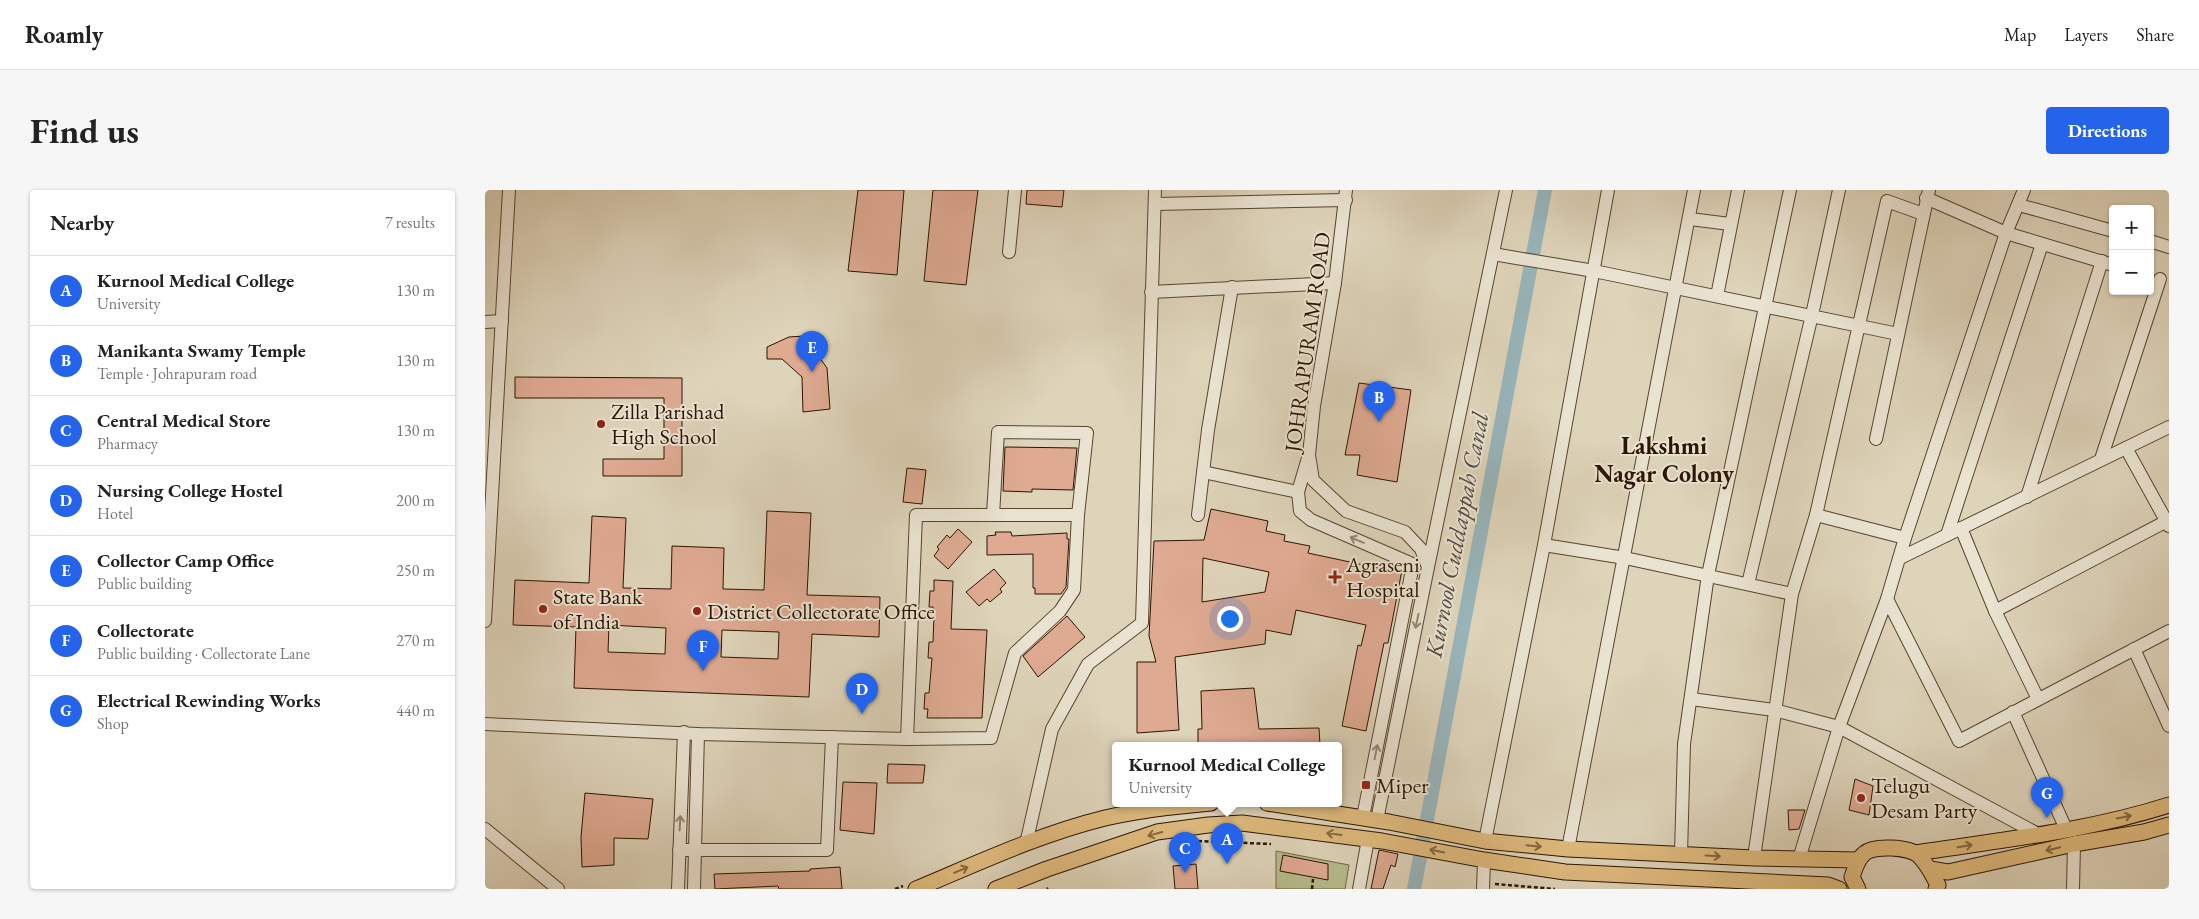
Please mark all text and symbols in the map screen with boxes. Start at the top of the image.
text: Roamly [25,19,103,50]
text: Map [2004,23,2036,46]
text: Layers [2064,23,2108,46]
text: Share [2136,23,2174,46]
button: Directions [2046,107,2169,154]
text: Find us [30,108,139,153]
map controls [2109,205,2154,295]
button: + [2109,205,2154,250]
text: Nearby [50,209,114,236]
text: 7 results [385,212,435,233]
street label: JOHRAPURAM ROAD [1277,230,1337,456]
button: − [2109,250,2154,295]
text: Kurnool Medical College [97,268,294,293]
text: A [60,280,72,301]
text: 130 m [396,280,435,301]
text: University [97,293,161,314]
pin: E [796,331,828,372]
text: Manikanta Swamy Temple [97,338,306,363]
text: B [61,350,71,371]
text: 130 m [396,350,435,371]
text: Temple · Johrapuram road [97,363,257,384]
pin: B [1363,381,1395,422]
place label: Zilla Parishad High School [611,397,725,451]
text: Central Medical Store [97,408,271,433]
water label: Kurnool Cuddappah Canal [1417,409,1496,661]
marker: Zilla Parishad High School [595,418,607,430]
text: C [60,420,72,441]
text: 130 m [396,420,435,441]
district label: Lakshmi Nagar Colony [1594,430,1734,490]
text: Pharmacy [97,433,158,454]
text: Nursing College Hostel [97,478,283,503]
text: D [60,490,72,511]
text: 200 m [396,490,435,511]
text: Hotel [97,503,133,524]
one-way arrow [1350,534,1365,544]
text: Collector Camp Office [97,548,274,573]
place label: Agraseni Hospital [1345,550,1420,604]
text: E [61,560,71,581]
text: 250 m [396,560,435,581]
marker: Agraseni Hospital [1328,570,1342,584]
text: Public building [97,573,192,594]
place label: State Bank of India [553,582,643,636]
place label: District Collectorate Office [707,597,935,626]
marker: State Bank of India [537,603,549,615]
marker: District Collectorate Office [691,605,703,617]
your location [1217,606,1243,632]
one-way arrow [1412,613,1421,629]
text: Collectorate [97,618,194,643]
text: F [62,630,70,651]
text: 270 m [396,630,435,651]
pin: F [687,630,719,671]
text: Public building · Collectorate Lane [97,643,310,664]
pin: D [846,673,878,714]
text: Electrical Rewinding Works [97,688,321,713]
text: G [60,700,72,721]
text: 440 m [396,700,435,721]
text: Shop [97,713,129,734]
popup [1112,742,1342,807]
one-way arrow [1371,745,1381,761]
text: Kurnool Medical College [1128,752,1326,777]
place label: Miper [1376,771,1429,800]
place label: Telugu Desam Party [1871,771,1978,825]
text: University [1128,777,1192,798]
pin: G [2031,777,2063,818]
marker: Miper [1360,779,1372,791]
marker: Telugu Desam Party [1855,792,1867,804]
one-way arrow [2116,812,2132,822]
one-way arrow [676,815,685,831]
pin: A [1211,823,1243,864]
one-way arrow [1147,829,1163,839]
one-way arrow [1326,829,1342,839]
pin: C [1169,832,1201,873]
one-way arrow [1956,840,1972,850]
one-way arrow [1525,841,1541,851]
one-way arrow [2045,844,2061,854]
one-way arrow [1429,846,1445,855]
one-way arrow [1705,852,1721,861]
one-way arrow [953,865,968,875]

